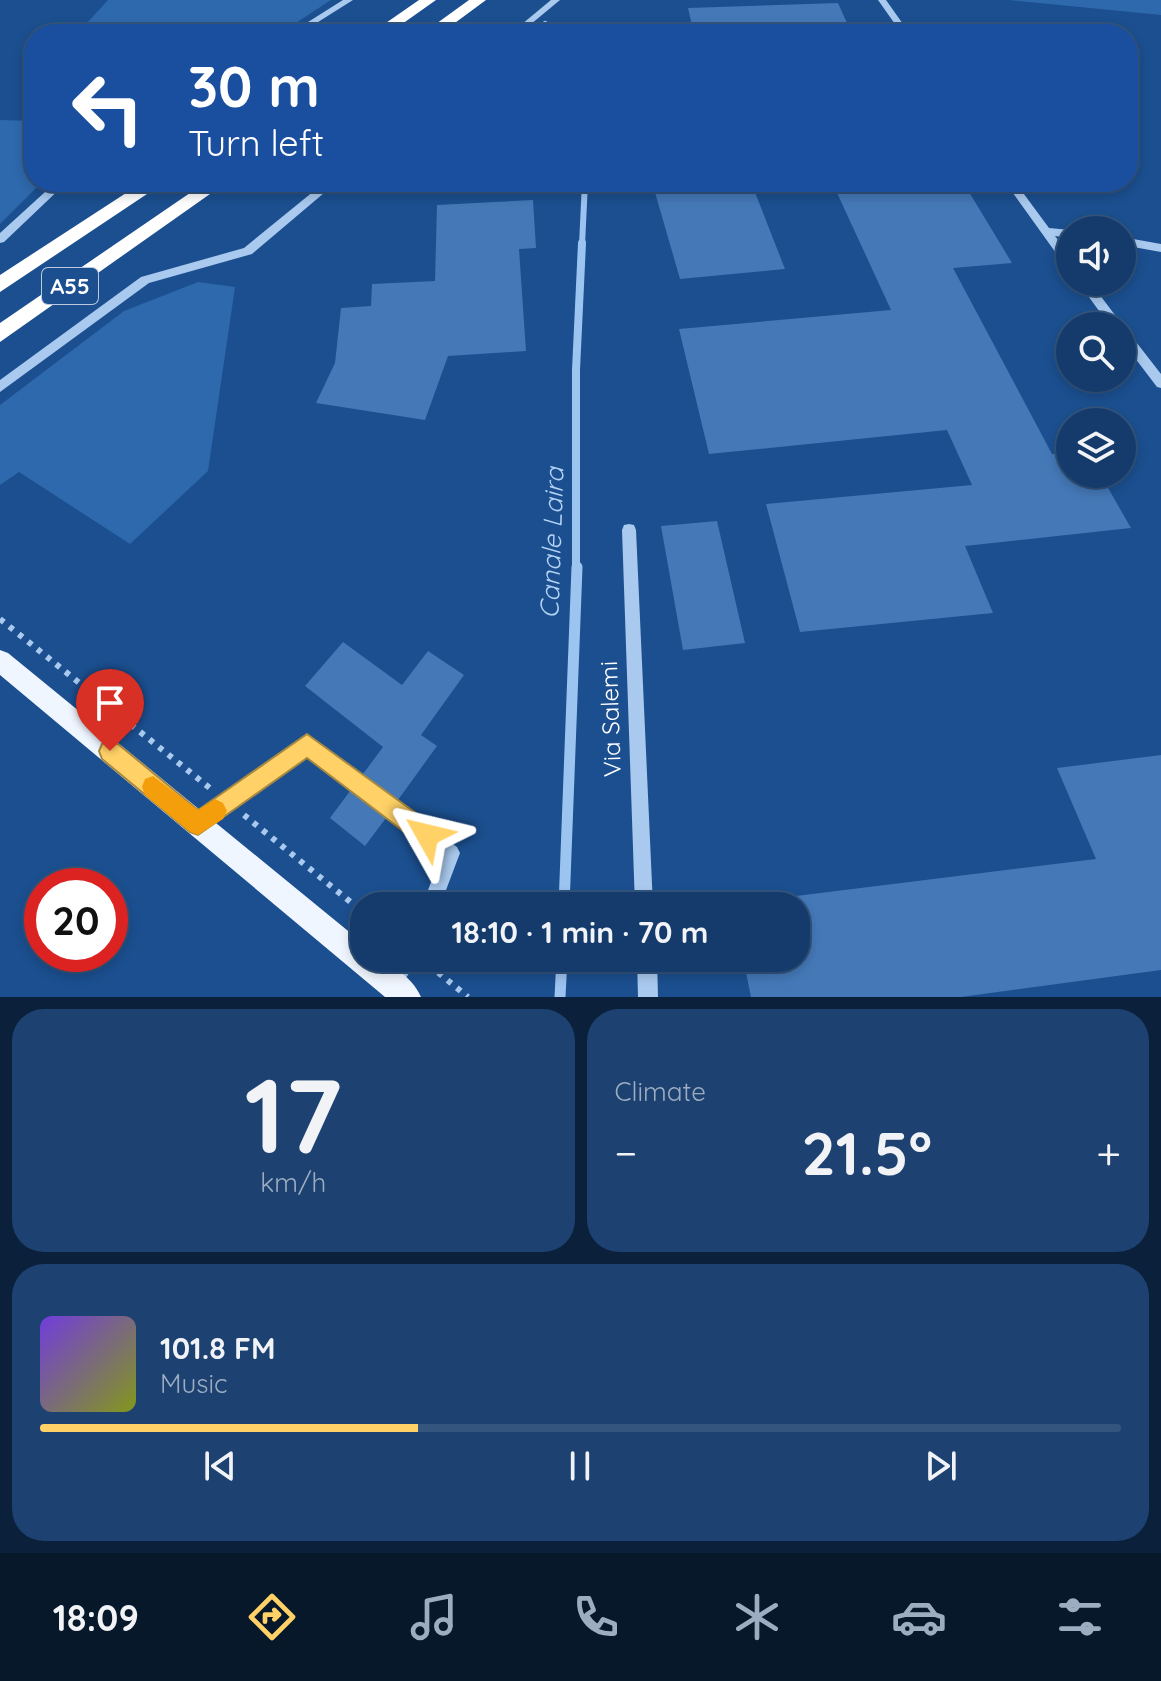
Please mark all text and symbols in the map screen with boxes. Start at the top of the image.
text: 30 m [188,51,320,121]
icon: left [56,56,160,160]
text: Turn left [188,120,324,165]
map controls [1056,216,1136,488]
button: sound [1056,216,1136,296]
road number: A55 [42,268,98,304]
button: search [1056,312,1136,392]
button: layers [1056,408,1136,488]
water label: Canale Laira [532,465,571,619]
street label: Via Salemi [593,660,627,778]
pin [76,669,144,751]
icon: arrive [88,681,132,725]
position arrow [385,793,469,877]
speed limit sign: 20 [24,868,128,972]
text: 18:10 · 1 min · 70 m [452,913,708,951]
text: 17 [244,1049,342,1179]
text: Climate [615,1075,706,1108]
text: 21.5° [802,1115,932,1190]
text: − [615,1125,637,1180]
text: + [1096,1125,1121,1180]
text: km/h [260,1166,326,1199]
text: 101.8 FM [160,1329,276,1367]
text: Music [160,1367,228,1400]
icon: previous [198,1444,242,1488]
icon: pause [558,1444,602,1488]
icon: next [919,1444,963,1488]
icon: directions [244,1589,300,1645]
icon: music [406,1589,462,1645]
icon: phone [568,1589,624,1645]
icon: climate [729,1589,785,1645]
icon: car [891,1589,947,1645]
icon: filters [1052,1589,1108,1645]
text: 18:09 [53,1595,139,1640]

